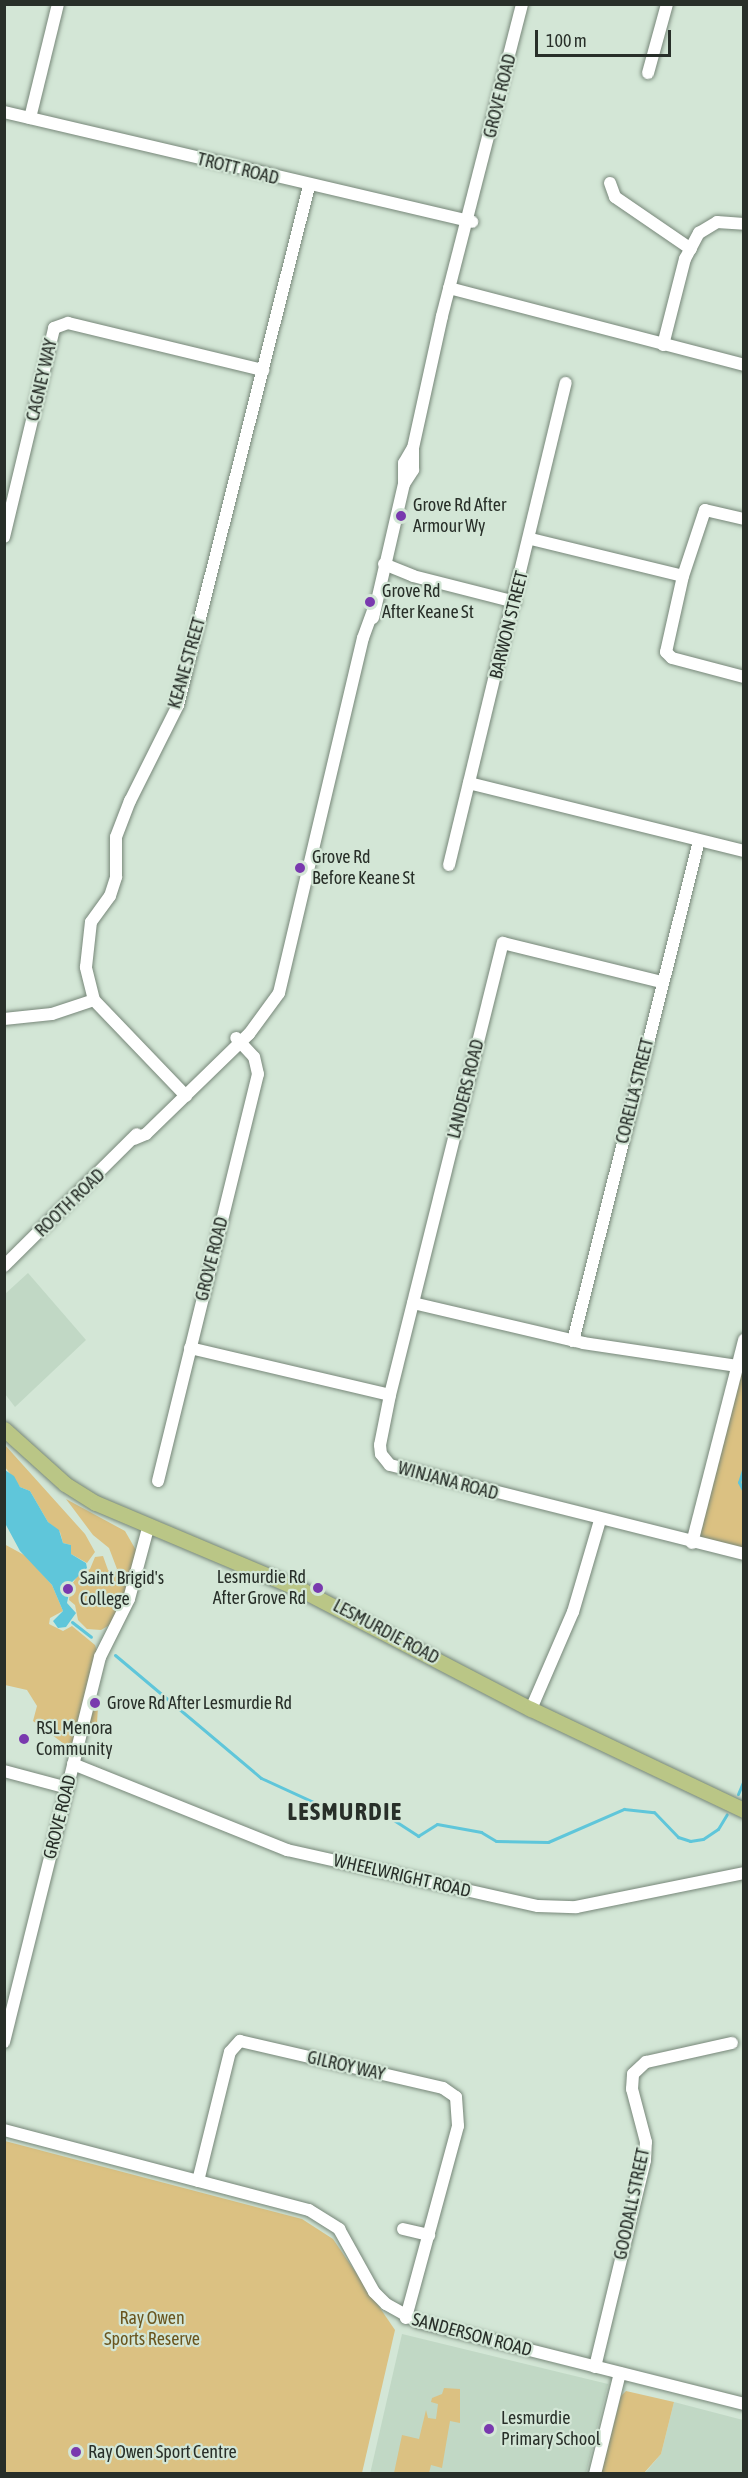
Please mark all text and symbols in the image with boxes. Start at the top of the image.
scale bar [538,18,674,56]
text: 100 m [546,30,587,51]
street label: GROVE ROAD [479,52,521,140]
street label: TROTT ROAD [195,148,281,190]
street label: CAGNEY WAY [22,337,62,423]
place label: Grove Rd After Armour Wy [413,495,506,538]
marker: Grove Rd After Armour Wy [394,509,408,523]
street label: BARWON STREET [485,569,533,681]
place label: Grove Rd After Keane St [382,581,474,624]
marker: Grove Rd After Keane St [363,595,377,609]
street label: KEANE STREET [164,615,210,711]
place label: Grove Rd Before Keane St [312,847,415,890]
marker: Grove Rd Before Keane St [293,861,307,875]
street label: CORELLA STREET [611,1036,659,1146]
street label: LANDERS ROAD [443,1037,489,1141]
street label: ROOTH ROAD [31,1164,109,1242]
street label: GROVE ROAD [191,1215,233,1303]
street label: WINJANA ROAD [395,1457,501,1505]
place label: Lesmurdie Rd After Grove Rd [213,1567,306,1610]
place label: Saint Brigid's College [80,1568,164,1610]
marker: Lesmurdie Rd After Grove Rd [311,1581,325,1595]
marker: Saint Brigid's College [61,1582,75,1596]
street label: LESMURDIE ROAD [329,1595,443,1669]
place label: Grove Rd After Lesmurdie Rd [107,1692,292,1714]
marker: Grove Rd After Lesmurdie Rd [88,1696,102,1710]
place label: RSL Menora Community [36,1718,113,1760]
marker: RSL Menora Community [17,1732,31,1746]
street label: GROVE ROAD [39,1773,81,1861]
district label: LESMURDIE [287,1798,403,1826]
street label: WHEELWRIGHT ROAD [331,1850,473,1902]
street label: GILROY WAY [305,2047,387,2085]
street label: GOODALL STREET [610,2146,654,2262]
park label: Ray Owen Sports Reserve [104,2308,200,2350]
street label: SANDERSON ROAD [410,2309,534,2361]
place label: Lesmurdie Primary School [501,2408,600,2450]
marker: Lesmurdie Primary School [482,2422,496,2436]
place label: Ray Owen Sport Centre [88,2441,237,2463]
marker: Ray Owen Sport Centre [69,2445,83,2459]

